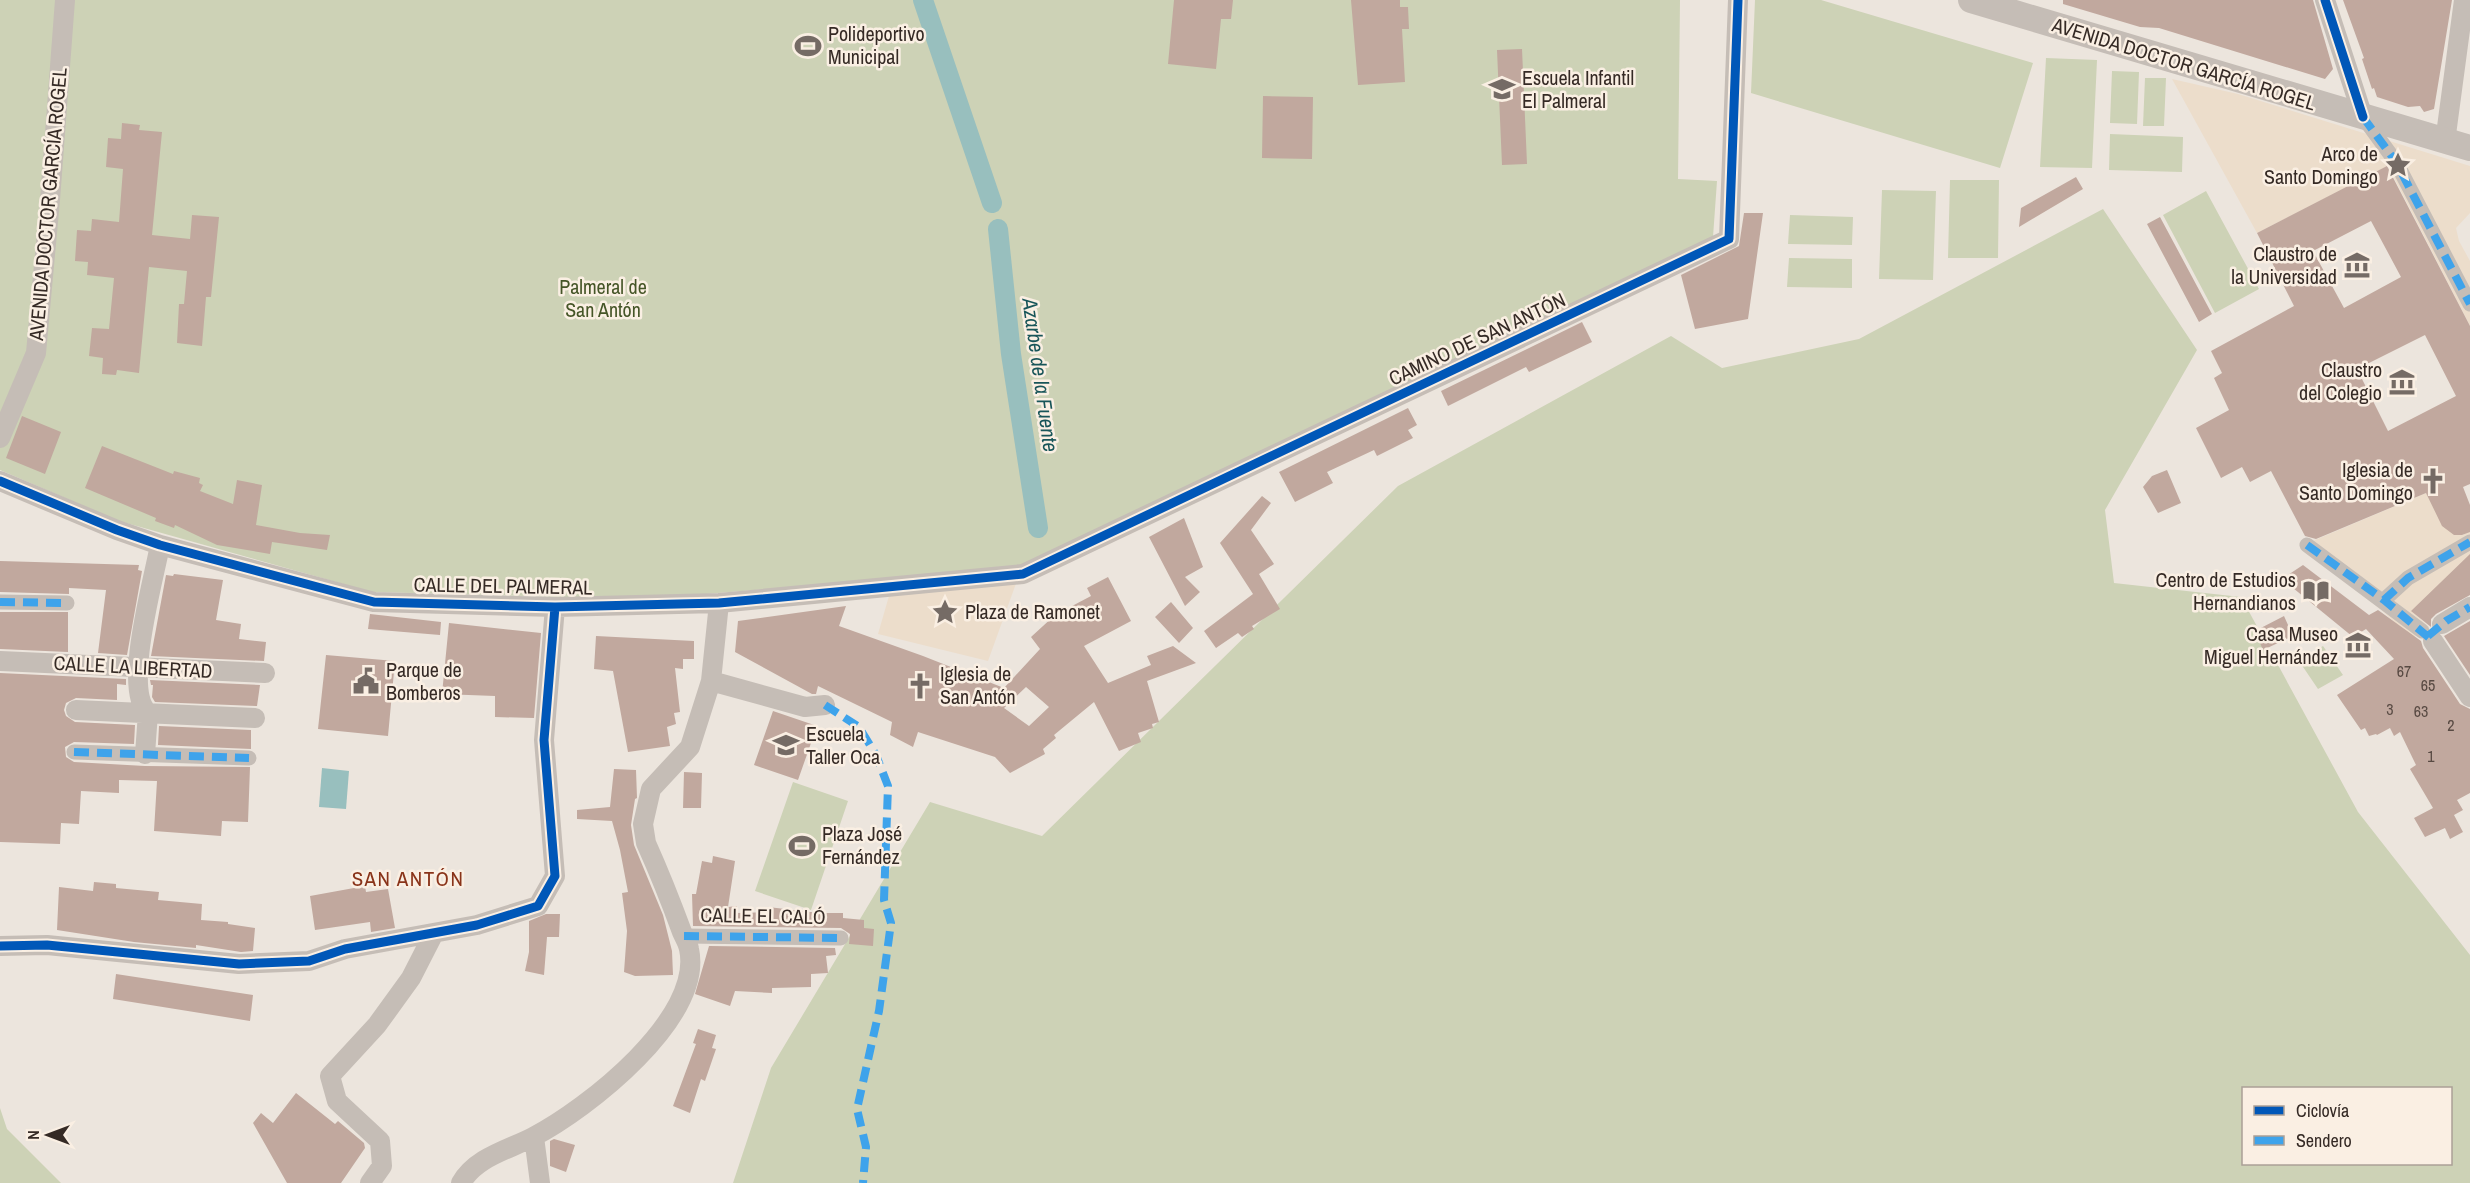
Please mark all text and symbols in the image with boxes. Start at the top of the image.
street label: AVENIDA DOCTOR GARCÍA ROGEL [2048,10,2319,116]
place label: Polideportivo Municipal [828,20,925,70]
sports icon: Polideportivo Municipal [793,31,823,61]
place label: Escuela Infantil El Palmeral [1522,64,1634,114]
street label: AVENIDA DOCTOR GARCÍA ROGEL [22,66,73,342]
school or university icon: Escuela Infantil El Palmeral [1487,74,1517,104]
place label: Arco de Santo Domingo [2264,140,2378,190]
place icon: Arco de Santo Domingo [2383,150,2413,180]
place label: Claustro de la Universidad [2231,240,2337,290]
museum icon: Claustro de la Universidad [2342,250,2372,280]
park label: Palmeral de San Antón [559,273,647,323]
street label: CAMINO DE SAN ANTÓN [1384,286,1569,391]
water label: Azarbe de la Fuente [1015,295,1066,454]
place label: Claustro del Colegio [2299,356,2382,406]
museum icon: Claustro del Colegio [2387,367,2417,397]
place label: Iglesia de Santo Domingo [2299,456,2413,506]
church icon: Iglesia de Santo Domingo [2418,466,2448,496]
place label: Centro de Estudios Hernandianos [2156,566,2296,616]
street label: CALLE DEL PALMERAL [413,570,593,601]
library icon: Centro de Estudios Hernandianos [2301,576,2331,606]
place icon: Plaza de Ramonet [930,597,960,627]
place label: Plaza de Ramonet [965,598,1100,625]
place label: Casa Museo Miguel Hernández [2204,620,2338,670]
museum icon: Casa Museo Miguel Hernández [2343,630,2373,660]
street label: CALLE LA LIBERTAD [53,649,213,684]
place label: Parque de Bomberos [386,656,462,706]
place label: Iglesia de San Antón [940,660,1016,710]
house number: 67 [2397,660,2411,682]
public building icon: Parque de Bomberos [351,666,381,696]
church icon: Iglesia de San Antón [905,671,935,701]
house number: 65 [2421,674,2435,696]
house number: 3 [2386,698,2394,720]
house number: 63 [2414,700,2428,722]
house number: 2 [2447,714,2455,736]
place label: Escuela Taller Oca [806,720,880,770]
school or university icon: Escuela Taller Oca [771,730,801,760]
house number: 1 [2427,745,2435,767]
place label: Plaza José Fernández [822,820,902,870]
sports icon: Plaza José Fernández [787,831,817,861]
district label: SAN ANTÓN [352,864,464,893]
street label: CALLE EL CALÓ [700,901,826,930]
legend [2242,1087,2452,1165]
text: Ciclovía [2296,1098,2349,1123]
north arrow [18,1105,78,1165]
text: Sendero [2296,1128,2352,1153]
text: N [22,1130,44,1140]

